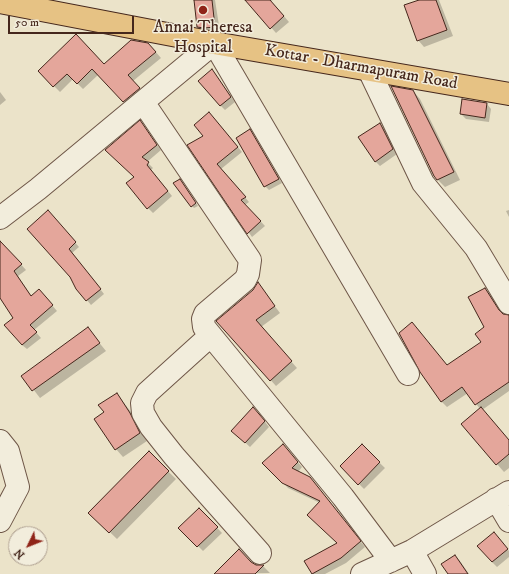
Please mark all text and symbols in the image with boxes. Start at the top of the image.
marker: Annai Theresa Hospital [197,4,209,16]
scale bar [10,8,136,34]
text: 50 m [15,15,39,30]
place label: Annai Theresa Hospital [154,18,252,58]
street label: Kottar - Dharmapuram Road [263,41,459,95]
north arrow [8,526,48,566]
text: N [12,545,28,562]

